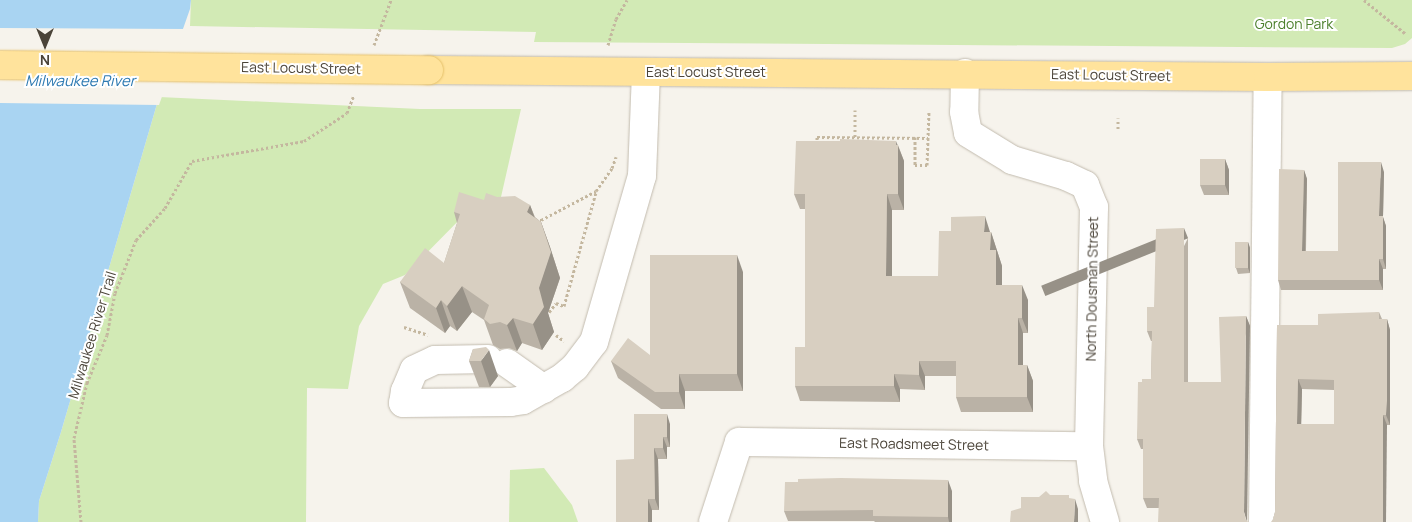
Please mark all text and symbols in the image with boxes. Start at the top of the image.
park label: Gordon Park [1255,16,1333,32]
north arrow [20,20,70,70]
text: N [40,51,50,70]
street label: East Locust Street [241,59,361,77]
street label: East Locust Street [646,64,766,80]
street label: East Locust Street [1051,66,1171,84]
water label: Milwaukee River [25,72,135,90]
street label: North Dousman Street [1082,216,1102,362]
street label: Milwaukee River Trail [65,269,119,401]
street label: East Roadsmeet Street [839,434,989,454]

